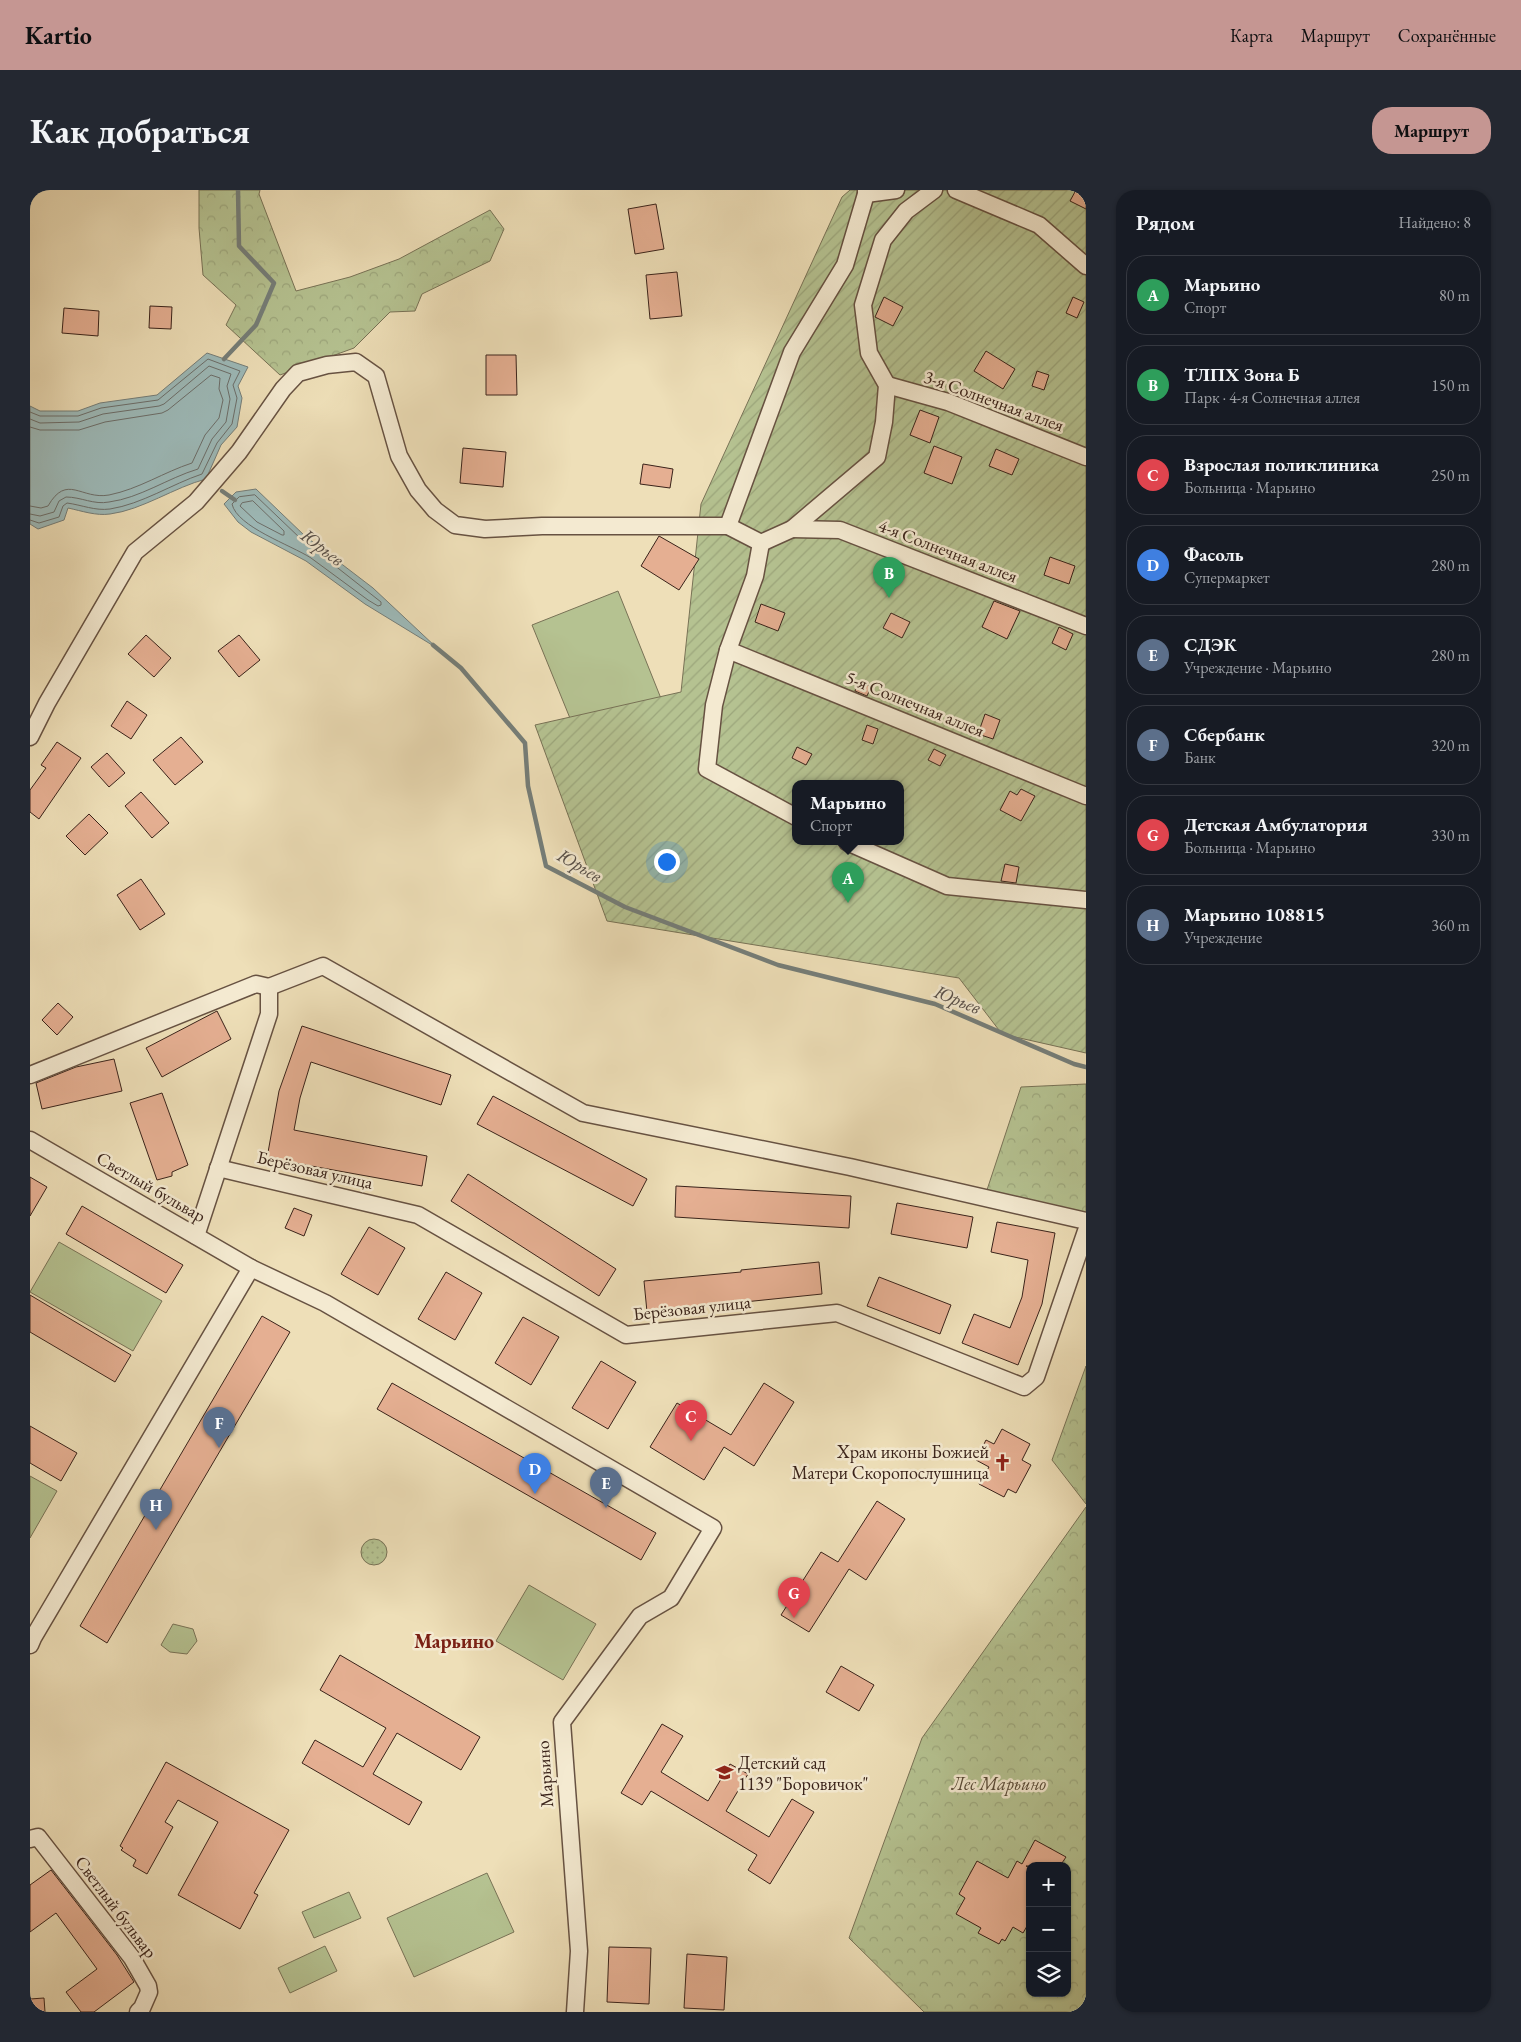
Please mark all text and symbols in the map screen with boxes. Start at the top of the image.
text: Kartio [25,20,92,51]
text: Карта [1230,24,1273,47]
text: Маршрут [1301,24,1370,47]
text: Сохранённые [1398,24,1496,47]
button: Маршрут [1372,107,1491,154]
text: Как добраться [30,108,250,153]
text: Рядом [1136,209,1195,236]
text: Найдено: 8 [1399,212,1471,233]
text: Марьино [1184,272,1260,297]
text: A [1147,285,1159,306]
text: 80 m [1439,285,1470,306]
text: Спорт [1184,297,1226,318]
text: ТЛПХ Зона Б [1184,362,1300,387]
street label: 3-я Солнечная аллея [921,365,1067,437]
text: B [1148,375,1158,396]
text: 150 m [1431,375,1470,396]
text: Парк · 4-я Солнечная аллея [1184,387,1360,408]
text: Взрослая поликлиника [1184,452,1379,477]
text: C [1147,465,1159,486]
text: 250 m [1431,465,1470,486]
text: Больница · Марьино [1184,477,1316,498]
street label: 4-я Солнечная аллея [875,513,1021,588]
water label: Юрьев [295,522,349,572]
text: Фасоль [1184,542,1244,567]
text: D [1147,555,1159,576]
text: 280 m [1431,555,1470,576]
pin: B [873,557,905,598]
text: Супермаркет [1184,567,1270,588]
text: СДЭК [1184,632,1237,657]
text: E [1148,645,1158,666]
text: 280 m [1431,645,1470,666]
text: Учреждение · Марьино [1184,657,1332,678]
street label: 5-я Солнечная аллея [843,665,988,742]
text: Сбербанк [1184,722,1265,747]
text: F [1149,735,1157,756]
text: 320 m [1431,735,1470,756]
text: Банк [1184,747,1216,768]
popup [792,780,904,845]
text: Марьино [810,790,886,815]
text: Детская Амбулатория [1184,812,1368,837]
text: Спорт [810,815,852,836]
text: G [1147,825,1159,846]
text: 330 m [1431,825,1470,846]
text: Больница · Марьино [1184,837,1316,858]
water label: Юрьев [552,842,607,888]
your location [654,849,680,875]
pin: A [832,862,864,903]
text: Марьино 108815 [1184,902,1325,927]
text: H [1147,915,1159,936]
text: 360 m [1431,915,1470,936]
text: Учреждение [1184,927,1262,948]
water label: Юрьев [930,978,985,1020]
street label: Берёзовая улица [255,1145,376,1194]
street label: Светлый бульвар [92,1146,210,1227]
street label: Берёзовая улица [632,1290,753,1325]
pin: C [675,1400,707,1441]
pin: F [203,1407,235,1448]
place label: Храм иконы Божией Матери Скоропослушница [792,1440,990,1484]
church icon: Храм иконы Божией Матери Скоропослушница [993,1452,1013,1472]
pin: D [519,1453,551,1494]
pin: E [590,1467,622,1508]
pin: H [140,1489,172,1530]
pin: G [778,1577,810,1618]
district label: Марьино [414,1628,494,1654]
street label: Марьино [531,1740,558,1808]
place label: Детский сад 1139 "Боровичок" [738,1751,868,1795]
school or university icon: Детский сад 1139 "Боровичок" [714,1763,734,1783]
park label: Лес Марьино [951,1772,1046,1796]
street label: Светлый бульвар [70,1851,162,1963]
map controls [1026,1862,1071,1997]
button: + [1026,1862,1071,1907]
button: − [1026,1907,1071,1952]
button: layers [1026,1952,1071,1997]

